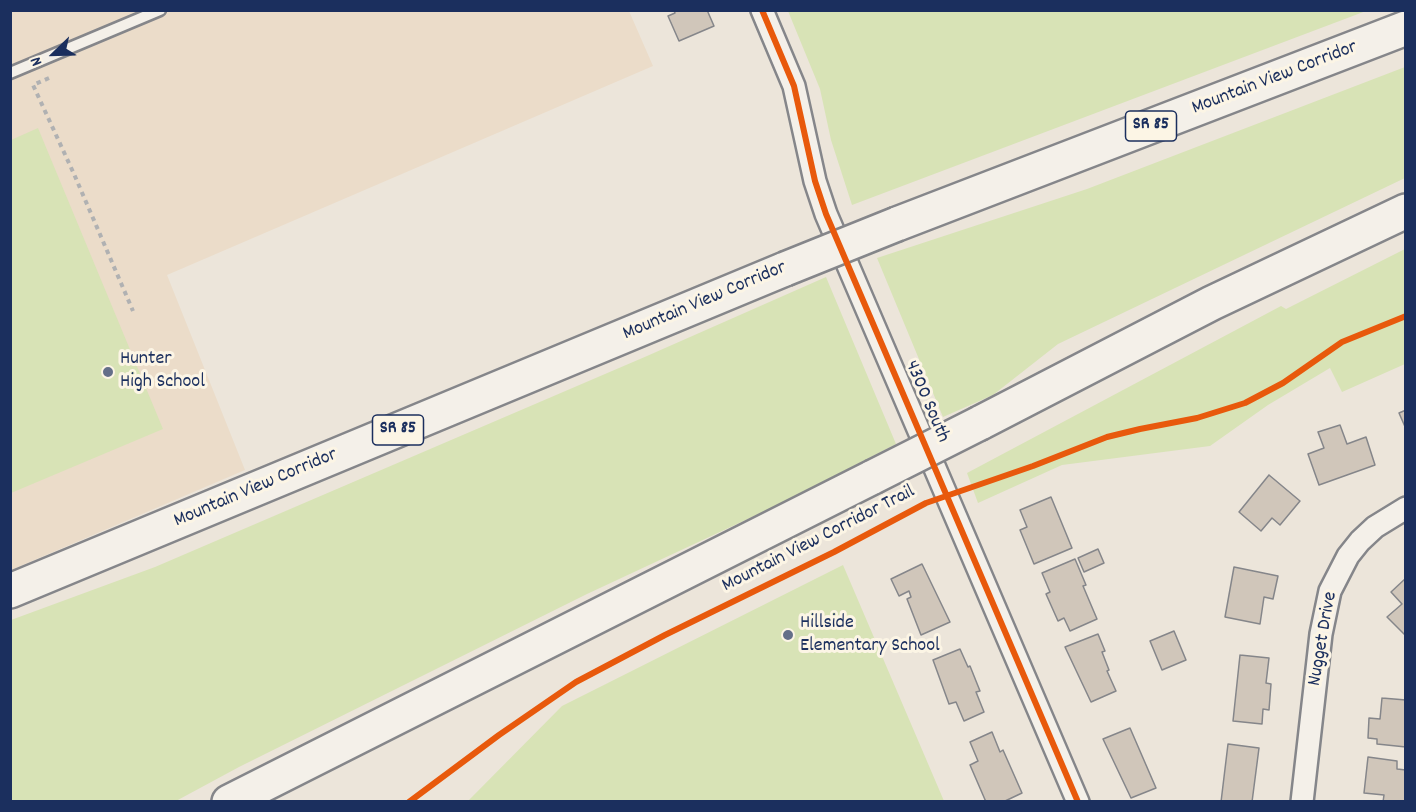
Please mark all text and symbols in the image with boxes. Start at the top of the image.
north arrow [24,24,84,84]
street label: Mountain View Corridor [1189,36,1361,122]
text: N [25,53,49,69]
road number: SR 85 [1126,111,1176,141]
street label: Mountain View Corridor [620,257,790,347]
place label: Hunter High School [120,348,205,395]
street label: 4300 South [898,358,954,446]
marker: Hunter High School [101,365,115,379]
road number: SR 85 [372,415,424,445]
street label: Mountain View Corridor [171,444,341,534]
street label: Mountain View Corridor Trail [719,481,919,599]
street label: Nugget Drive [1304,590,1344,688]
place label: Hillside Elementary School [800,612,940,659]
marker: Hillside Elementary School [781,628,795,642]

